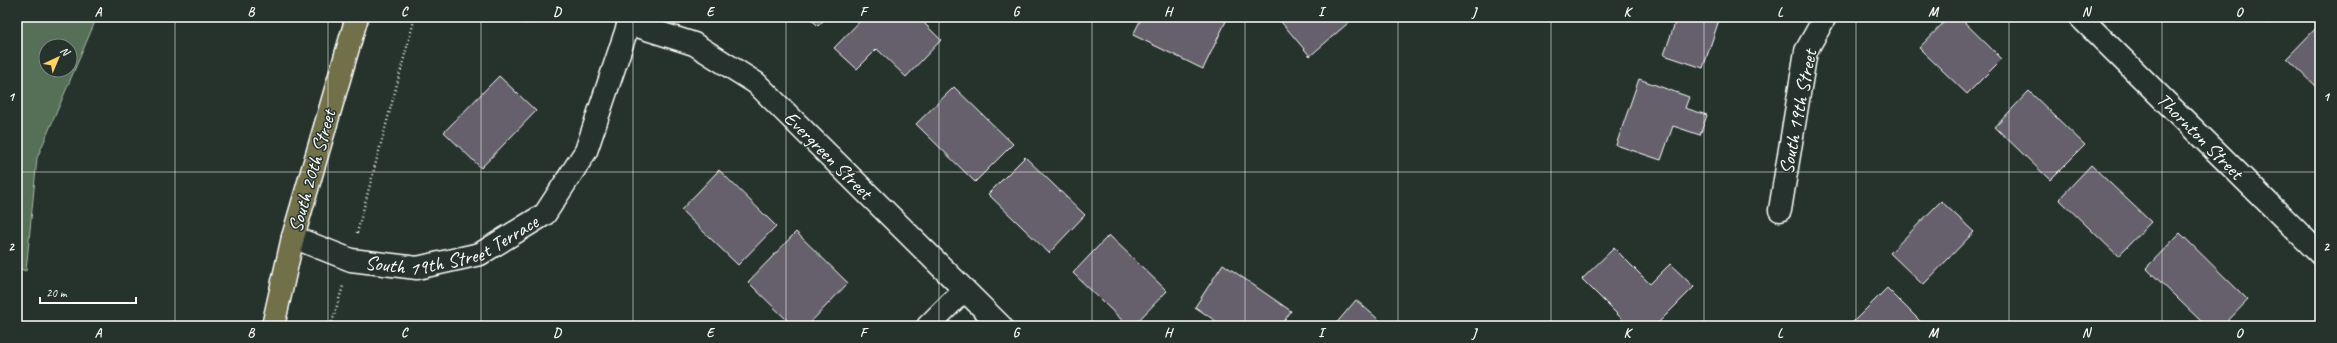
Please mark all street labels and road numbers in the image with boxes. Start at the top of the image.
street label: South 19th Street [1774,45,1823,176]
street label: Thornton Street [2151,87,2250,186]
street label: South 20th Street [283,105,342,235]
street label: Evergreen Street [779,106,879,206]
street label: South 19th Street Terrace [364,208,544,281]

